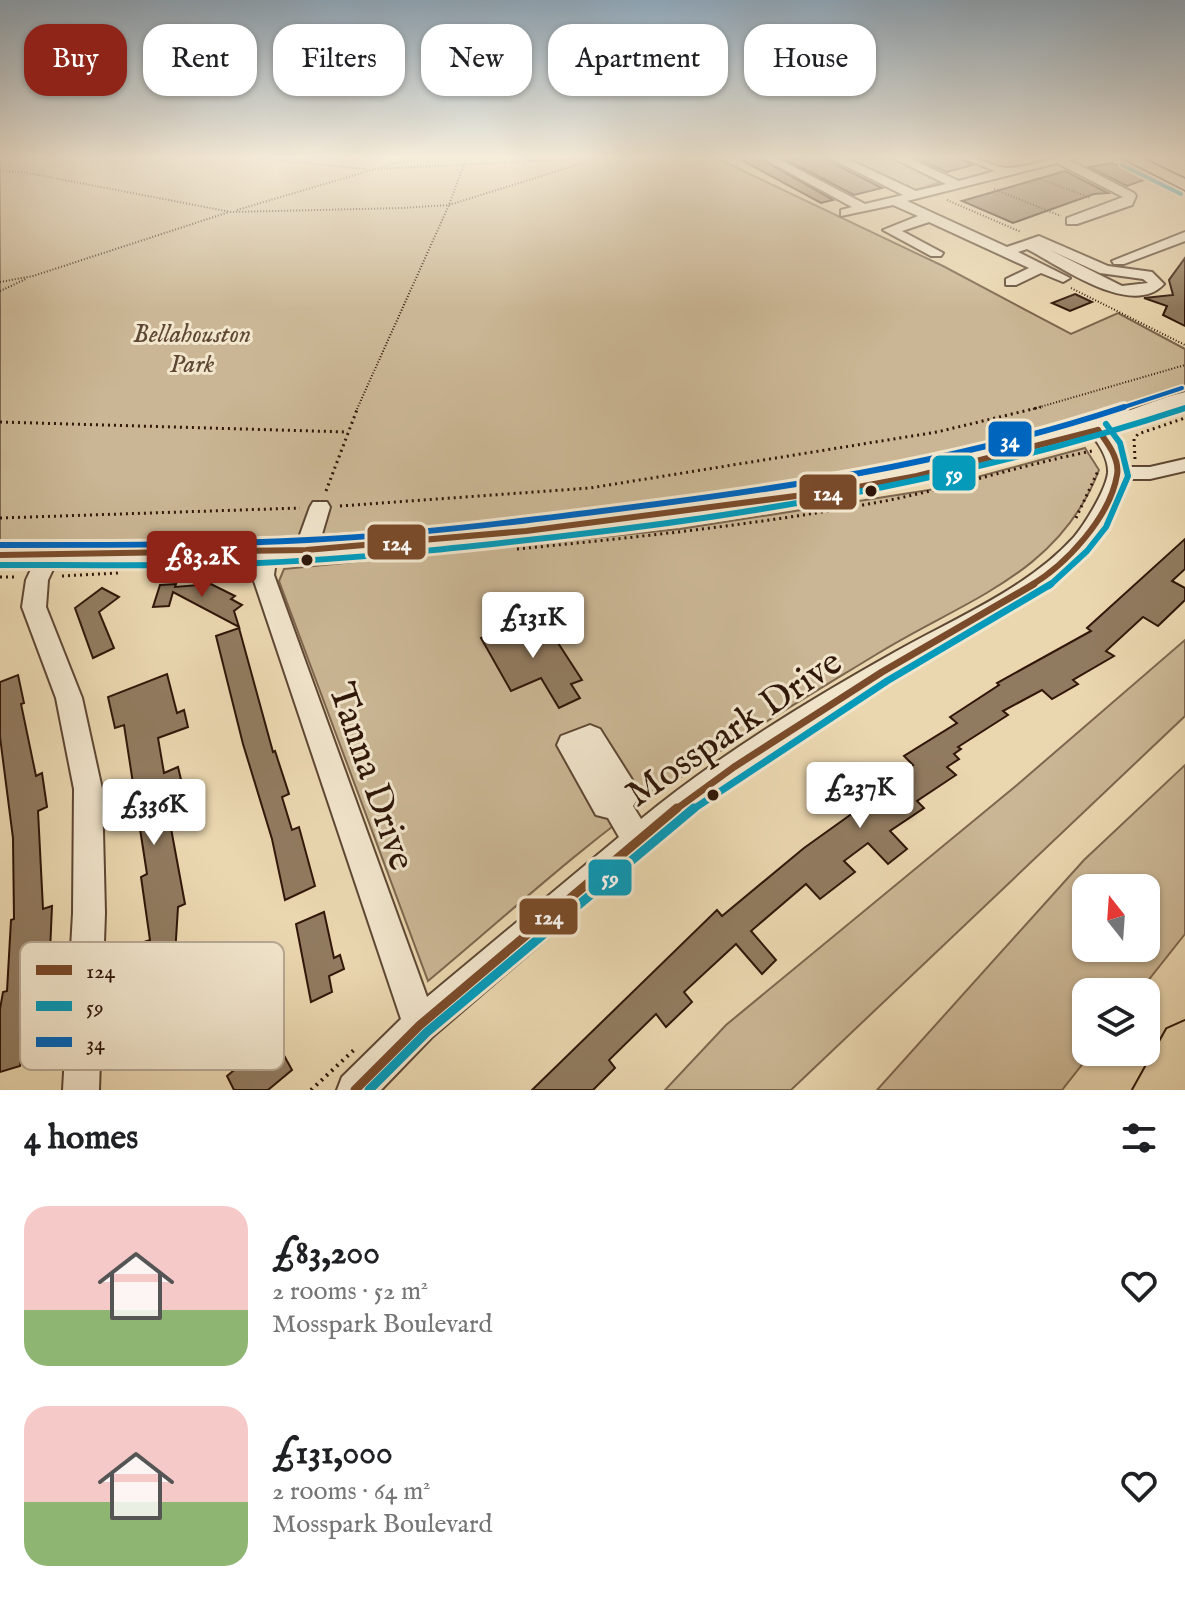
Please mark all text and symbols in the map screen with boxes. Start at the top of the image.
chip: Buy [24,24,127,96]
chip: Rent [143,24,257,96]
chip: Filters [273,24,405,96]
chip: New [421,24,532,96]
chip: Apartment [548,24,728,96]
chip: House [744,24,876,96]
park label: Bellahouston Park [133,318,251,381]
line badge: 34 [987,420,1033,458]
text: 34 [1000,427,1021,455]
line badge: 59 [931,454,977,492]
text: 59 [945,461,963,489]
line badge: 124 [798,473,858,511]
text: 124 [813,480,844,508]
unlabelled marker [863,483,879,499]
line badge: 124 [366,523,427,561]
text: 124 [382,530,413,558]
pin: £83.2K [137,531,267,599]
text: £83.2K [165,540,239,573]
unlabelled marker [299,552,315,568]
pin: £131K [477,592,589,660]
text: £131K [500,601,566,634]
street label: Mosspark Drive [617,640,852,819]
street label: Tanna Drive [316,677,425,877]
pin: £237K [804,762,916,830]
text: £237K [825,771,895,804]
pin: £336K [98,779,210,847]
unlabelled marker [705,787,721,803]
text: £336K [120,788,188,821]
line badge: 59 [587,858,633,897]
text: 59 [601,865,619,893]
north arrow [1072,874,1160,962]
map controls [1072,874,1160,1066]
line badge: 124 [518,897,579,936]
text: 124 [534,904,565,932]
legend [20,942,284,1070]
text: 124 [86,958,116,986]
button: layers [1072,978,1160,1066]
text: 59 [86,994,104,1022]
text: 34 [86,1030,105,1058]
icon: filters [1117,1116,1161,1160]
text: 4 homes [24,1117,138,1160]
text: £83,200 [272,1232,380,1275]
icon: home [88,1238,184,1334]
icon: heart [1117,1264,1161,1308]
text: 2 rooms · 52 m² [272,1275,428,1308]
text: Mosspark Boulevard [272,1308,492,1341]
text: £131,000 [272,1432,393,1475]
icon: home [88,1438,184,1534]
icon: heart [1117,1464,1161,1508]
text: 2 rooms · 64 m² [272,1475,431,1508]
text: Mosspark Boulevard [272,1508,492,1541]

